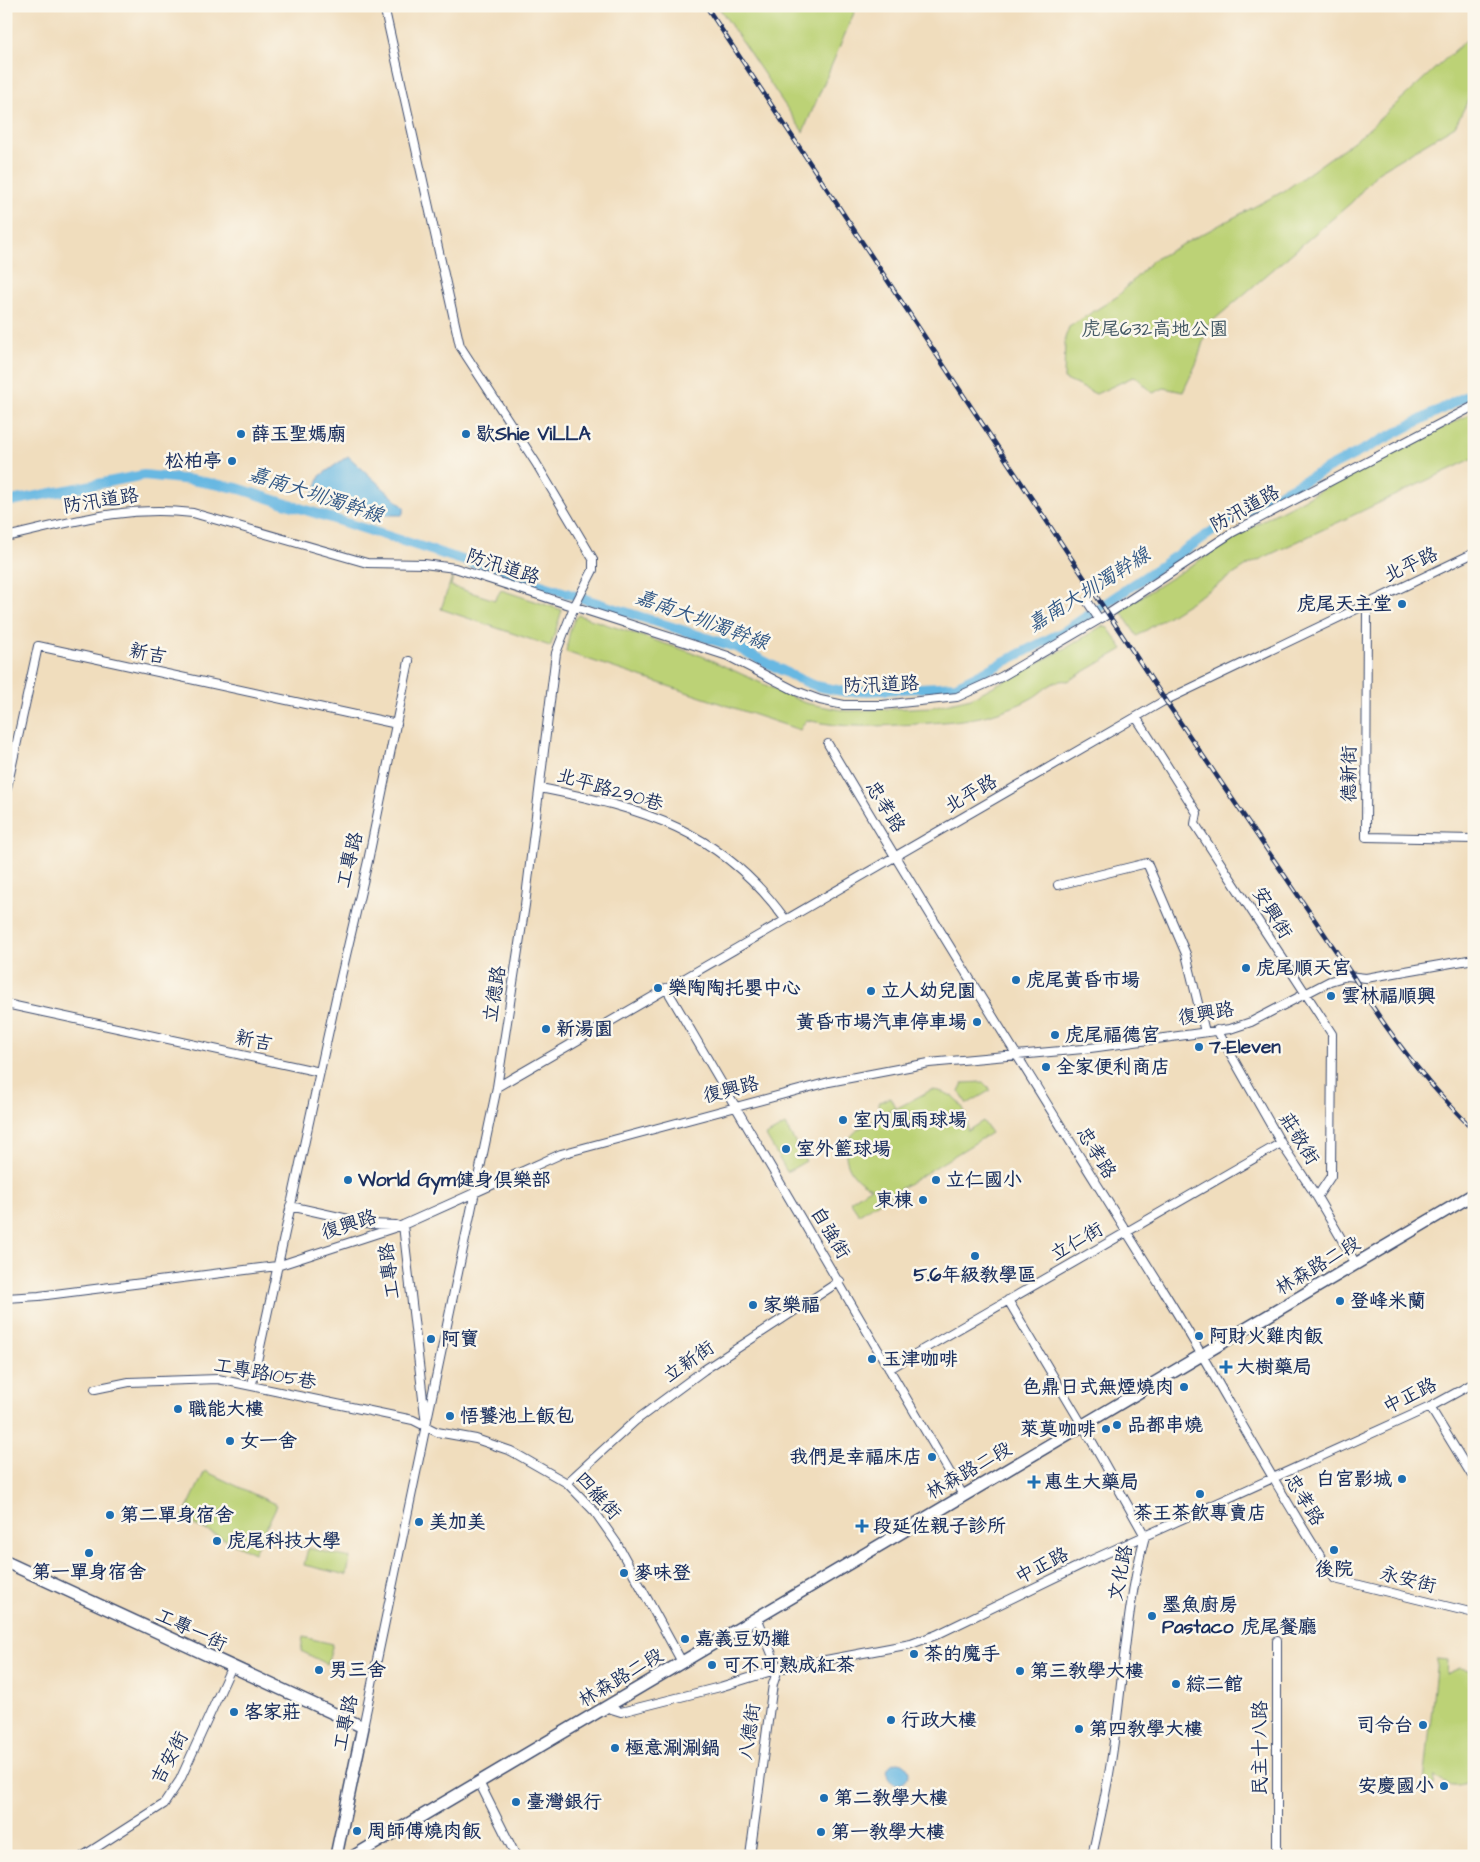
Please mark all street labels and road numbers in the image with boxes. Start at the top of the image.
street label: 防汛道路 [1205,479,1285,539]
street label: 防汛道路 [61,482,141,520]
street label: 北平路 [1379,541,1443,589]
street label: 防汛道路 [463,542,543,592]
street label: 新吉 [127,637,169,671]
street label: 防汛道路 [843,670,919,700]
street label: 德新街 [1336,745,1363,803]
street label: 北平路290巷 [554,762,666,818]
street label: 北平路 [940,768,1002,820]
street label: 忠孝路 [858,776,912,838]
street label: 工專路 [330,829,370,891]
street label: 安興街 [1245,882,1299,944]
street label: 立德路 [477,964,513,1024]
street label: 復興路 [1176,996,1236,1032]
street label: 新吉 [233,1024,275,1058]
street label: 復興路 [700,1070,762,1110]
street label: 莊敬街 [1272,1108,1326,1170]
street label: 忠孝路 [1069,1122,1123,1184]
street label: 自強街 [804,1202,856,1264]
street label: 復興路 [318,1203,380,1247]
street label: 立仁街 [1046,1216,1108,1268]
street label: 林森路二段 [1270,1230,1366,1302]
street label: 工專路 [373,1241,407,1301]
street label: 立新街 [658,1335,720,1389]
street label: 工專路105巷 [212,1352,318,1396]
street label: 中正路 [1378,1371,1442,1421]
street label: 林森路二段 [921,1436,1017,1506]
street label: 四維街 [569,1466,627,1526]
street label: 忠孝路 [1277,1469,1331,1531]
street label: 中正路 [1010,1541,1074,1591]
street label: 文化路 [1102,1542,1140,1604]
street label: 永安街 [1377,1560,1439,1600]
street label: 工專一街 [151,1602,231,1658]
street label: 林森路二段 [573,1642,669,1714]
street label: 工專路 [327,1692,365,1754]
street label: 民主十八路 [1247,1700,1274,1796]
street label: 八德街 [733,1702,767,1762]
street label: 吉安街 [145,1726,195,1790]

